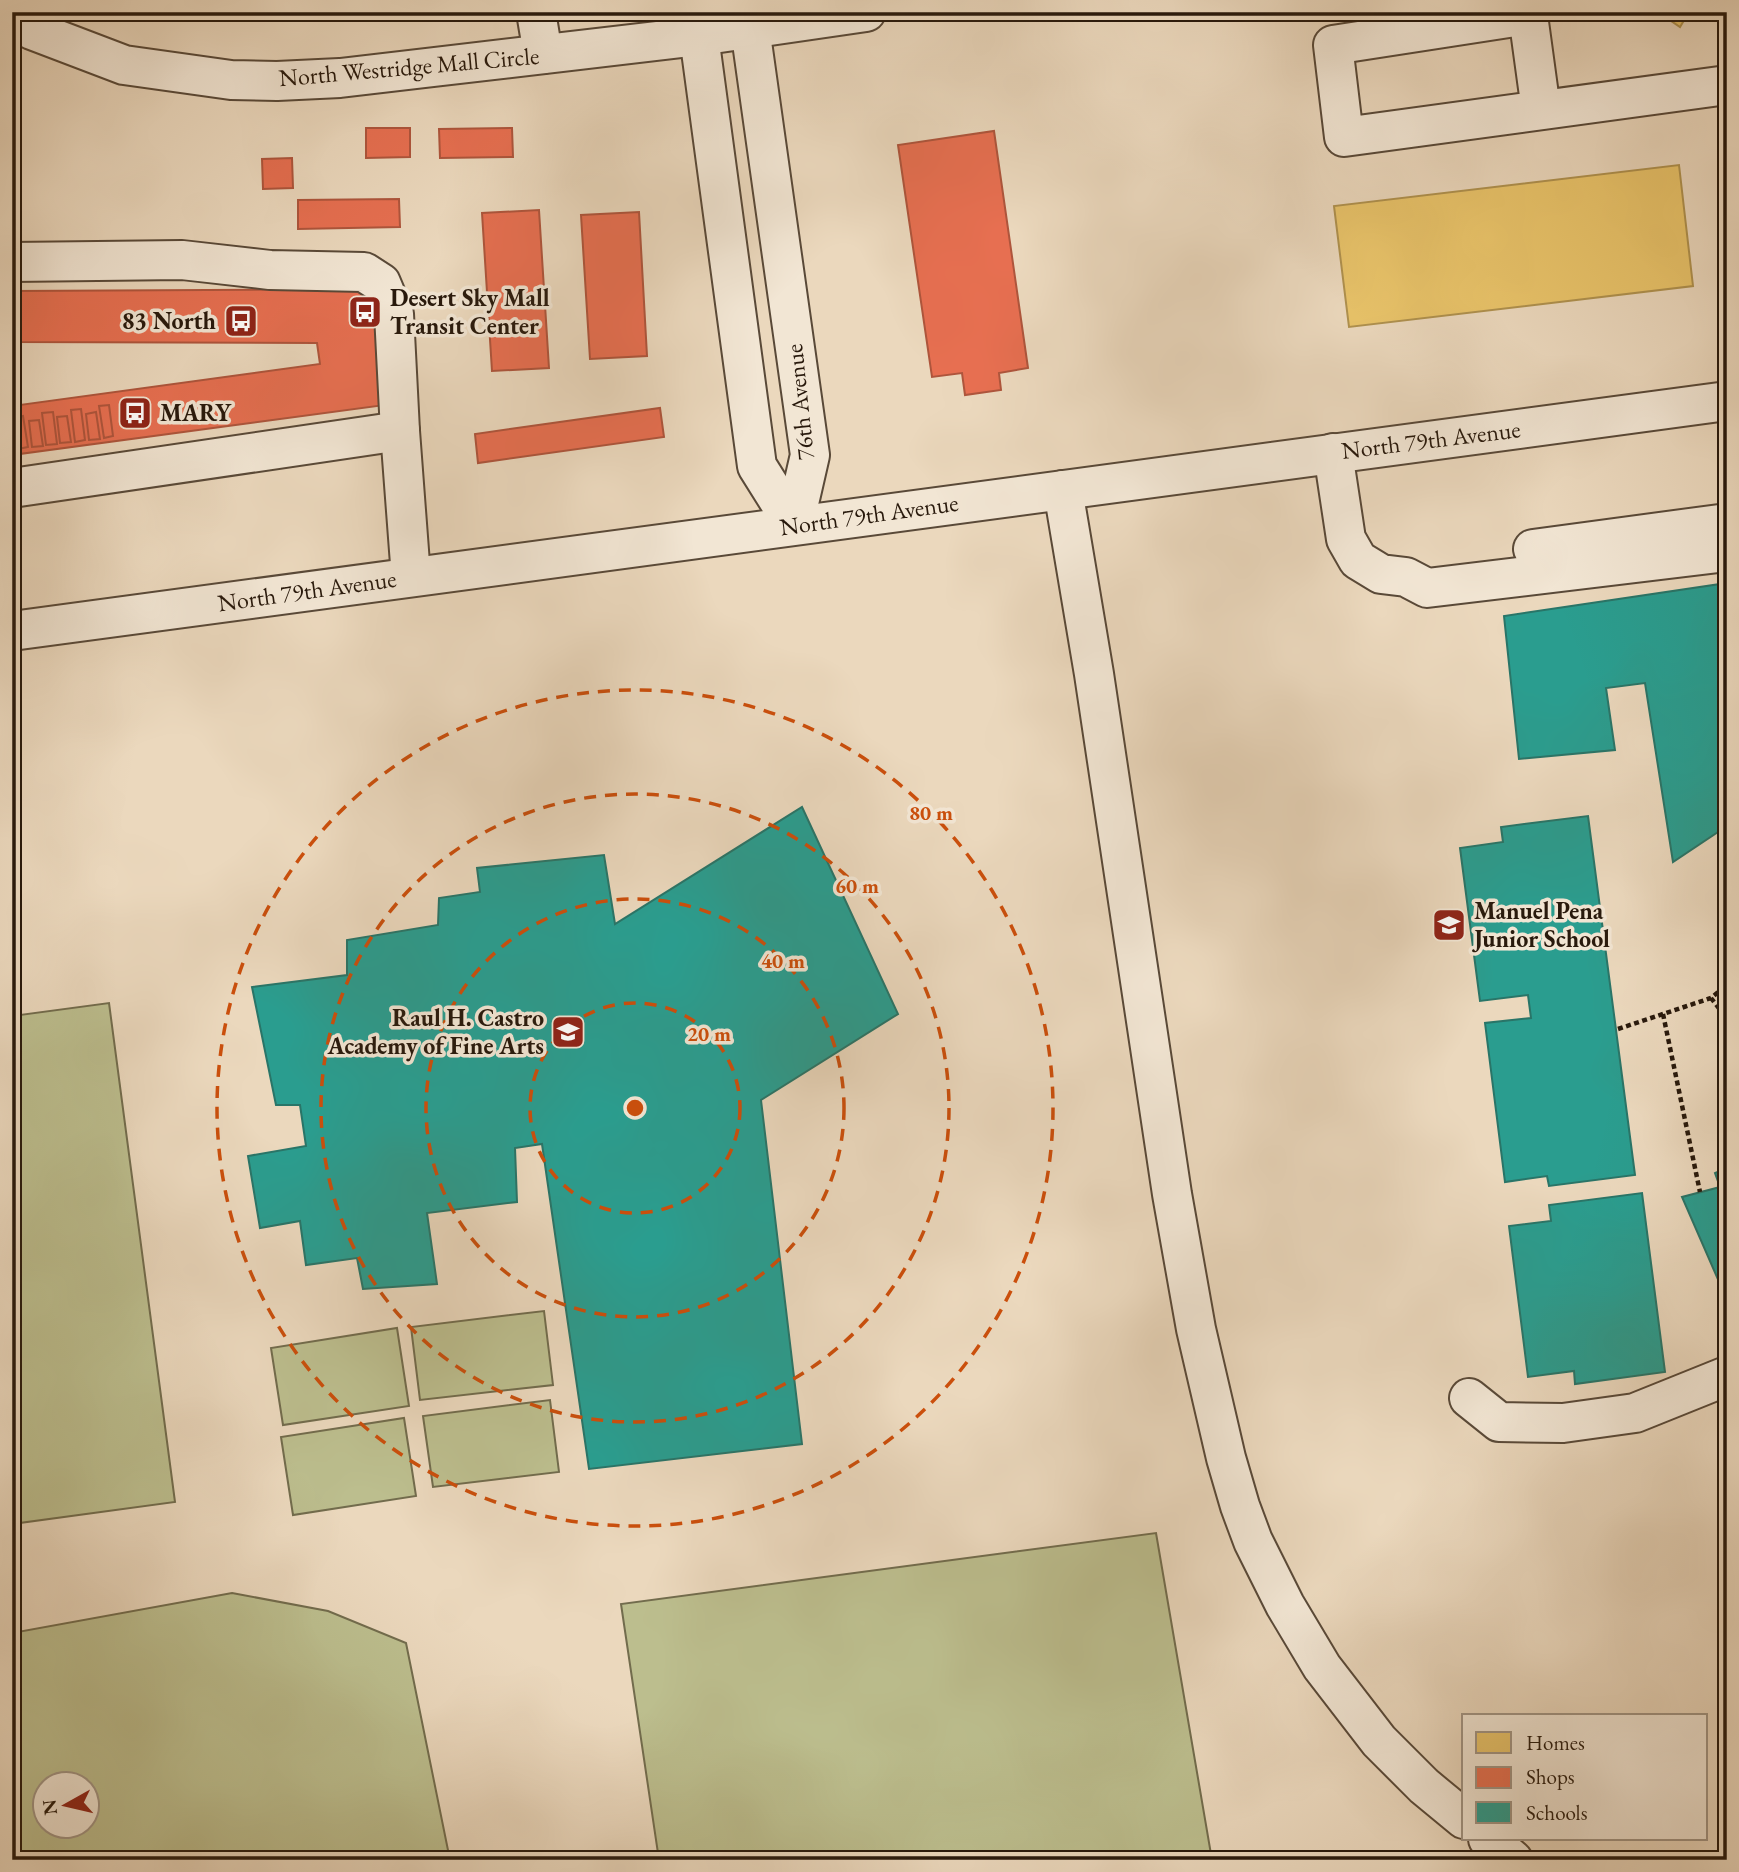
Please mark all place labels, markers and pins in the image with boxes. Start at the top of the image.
place label: Desert Sky Mall Transit Center [390,282,550,341]
bus stop icon: Desert Sky Mall Transit Center [346,293,384,331]
bus stop icon: 83 North [222,302,260,340]
place label: 83 North [122,305,217,336]
bus stop icon: MARY [116,394,154,432]
place label: MARY [160,397,232,428]
place label: Manuel Pena Junior School [1472,895,1610,954]
school or university icon: Manuel Pena Junior School [1430,906,1468,944]
place label: Raul H. Castro Academy of Fine Arts [327,1002,544,1062]
school or university icon: Raul H. Castro Academy of Fine Arts [549,1013,587,1051]
centre of rings [623,1096,647,1120]

